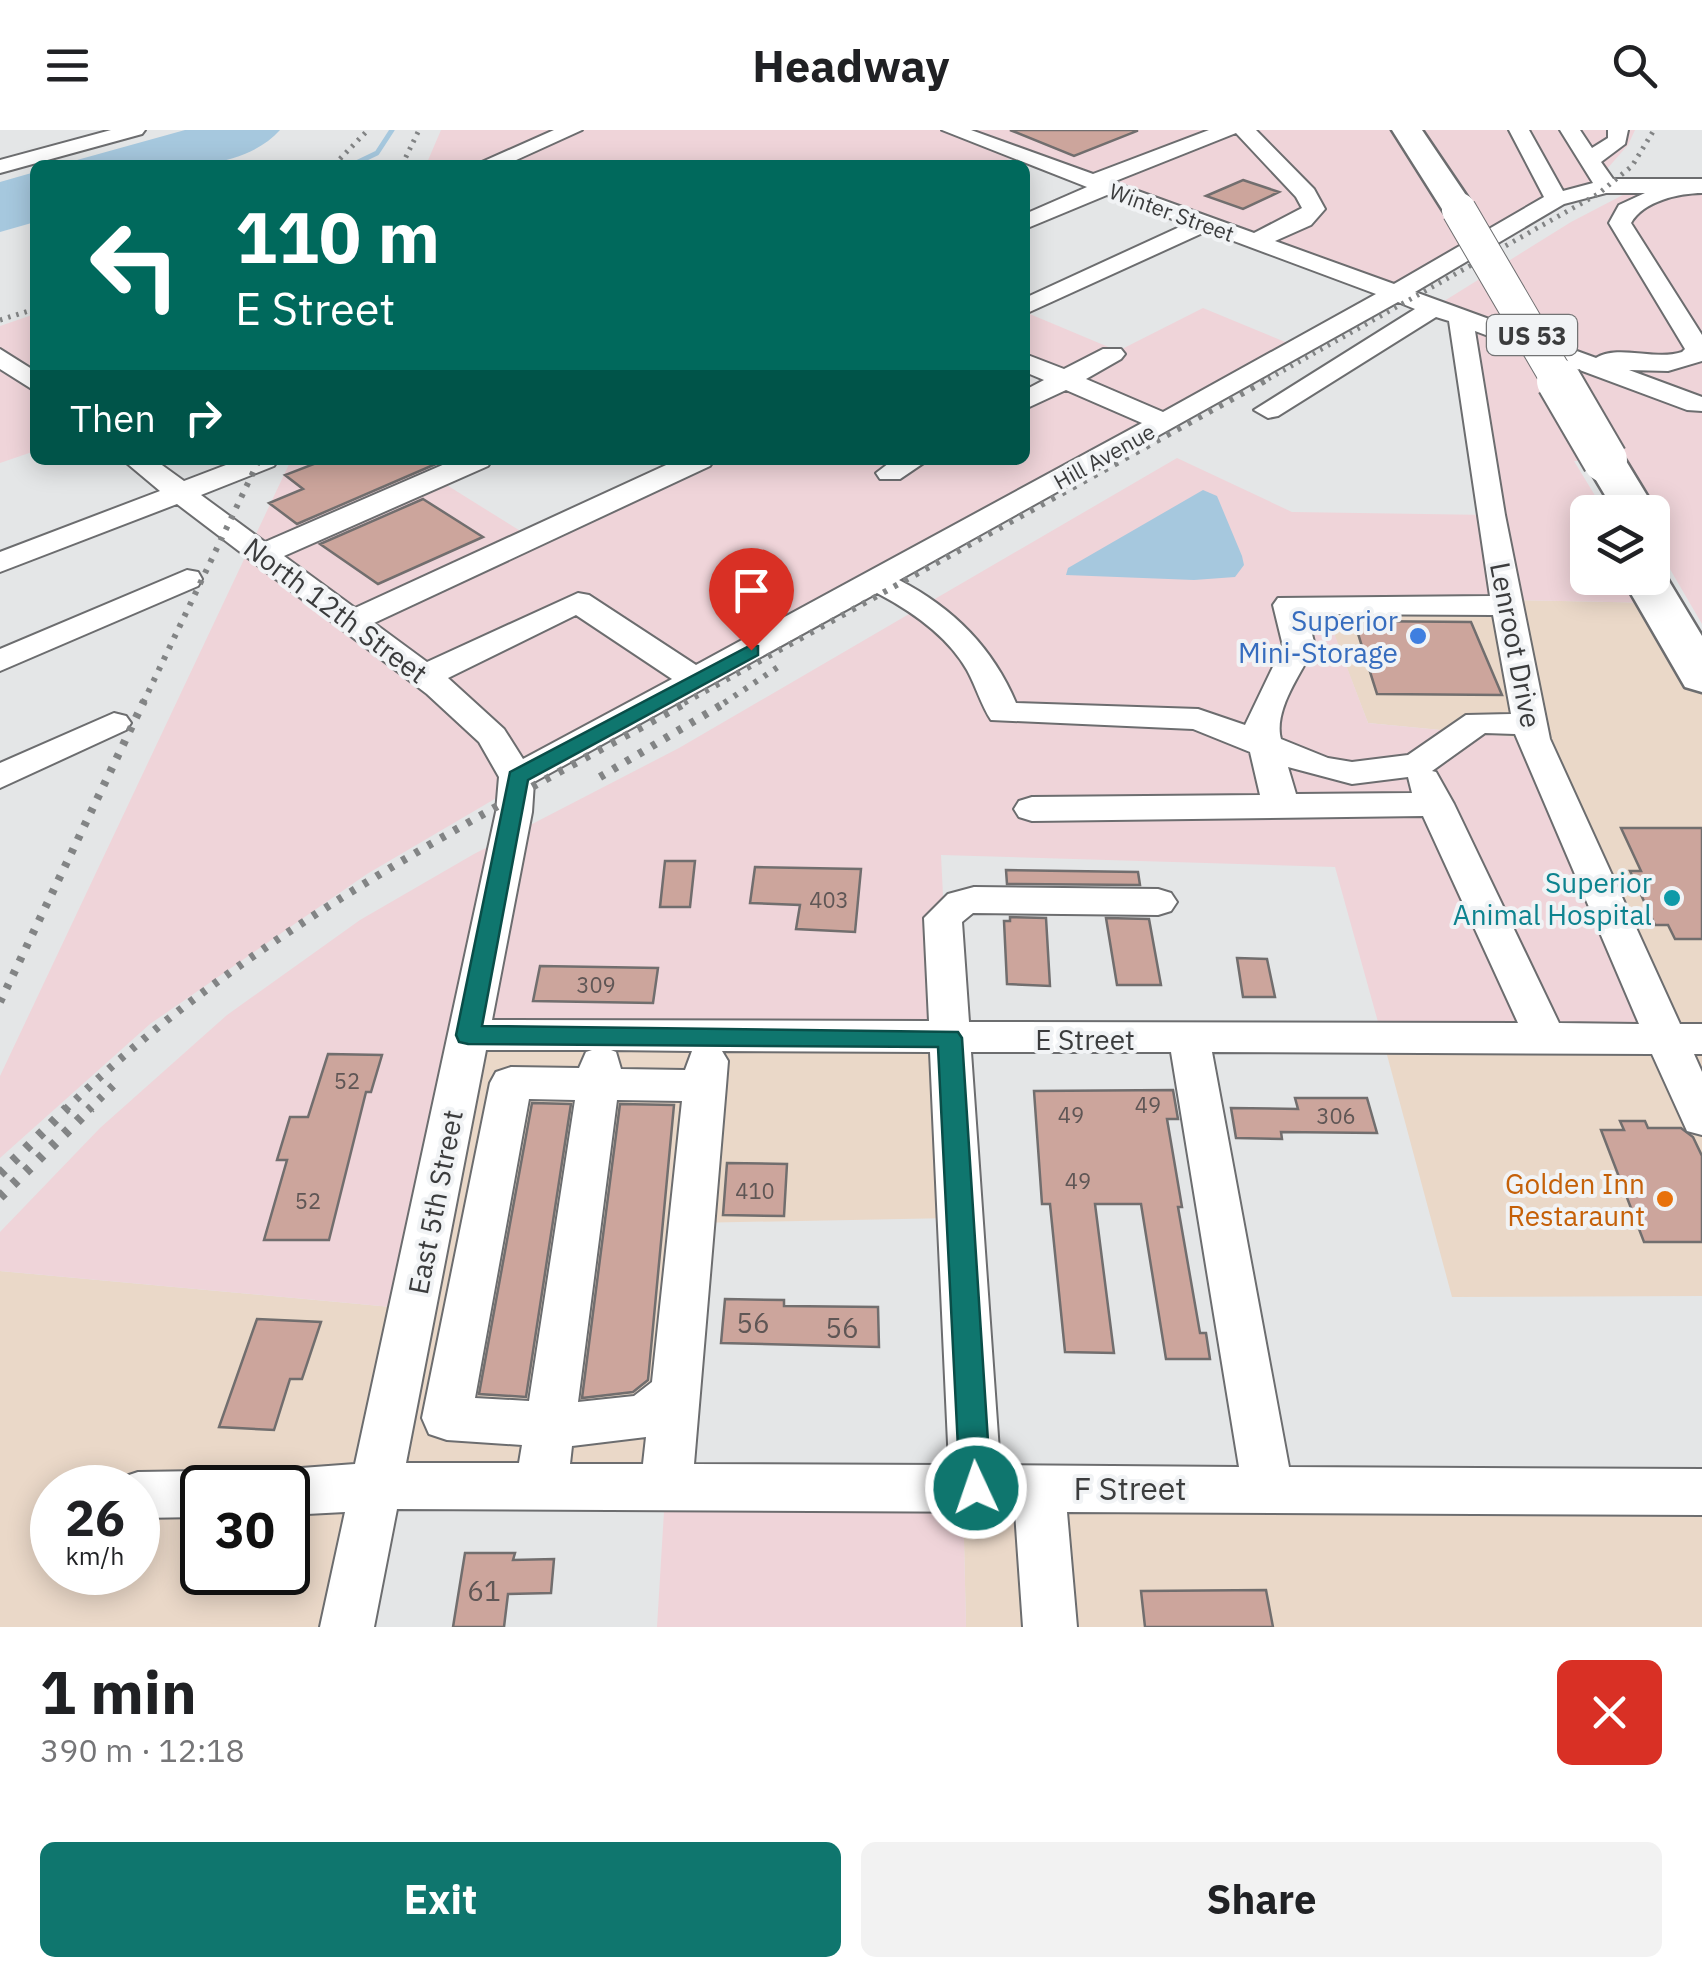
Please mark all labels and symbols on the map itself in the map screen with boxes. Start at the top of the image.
street label: Winter Street [1106,176,1238,248]
road number: US 53 [1487,315,1577,355]
street label: Hill Avenue [1048,416,1160,496]
street label: North 12th Street [237,529,435,691]
pin [709,548,794,651]
street label: Lenroot Drive [1482,559,1550,731]
place label: Superior Mini-Storage [1238,602,1398,671]
marker: Superior Mini-Storage [1407,625,1429,647]
place label: Superior Animal Hospital [1453,864,1652,933]
house number: 403 [809,885,849,914]
marker: Superior Animal Hospital [1661,887,1683,909]
house number: 309 [576,970,616,999]
street label: E Street [1035,1021,1135,1058]
house number: 52 [334,1066,360,1095]
house number: 49 [1135,1090,1161,1119]
house number: 49 [1058,1100,1084,1129]
house number: 306 [1316,1101,1356,1130]
street label: East 5th Street [399,1107,471,1297]
place label: Golden Inn Restaraunt [1505,1165,1645,1234]
house number: 49 [1065,1166,1091,1195]
house number: 410 [735,1176,775,1205]
house number: 52 [295,1186,321,1215]
marker: Golden Inn Restaraunt [1654,1188,1676,1210]
house number: 56 [736,1304,770,1341]
house number: 56 [825,1309,859,1346]
position arrow [924,1436,1028,1540]
speed limit sign: 30 [180,1465,310,1595]
street label: F Street [1073,1467,1187,1509]
house number: 61 [467,1572,501,1609]

